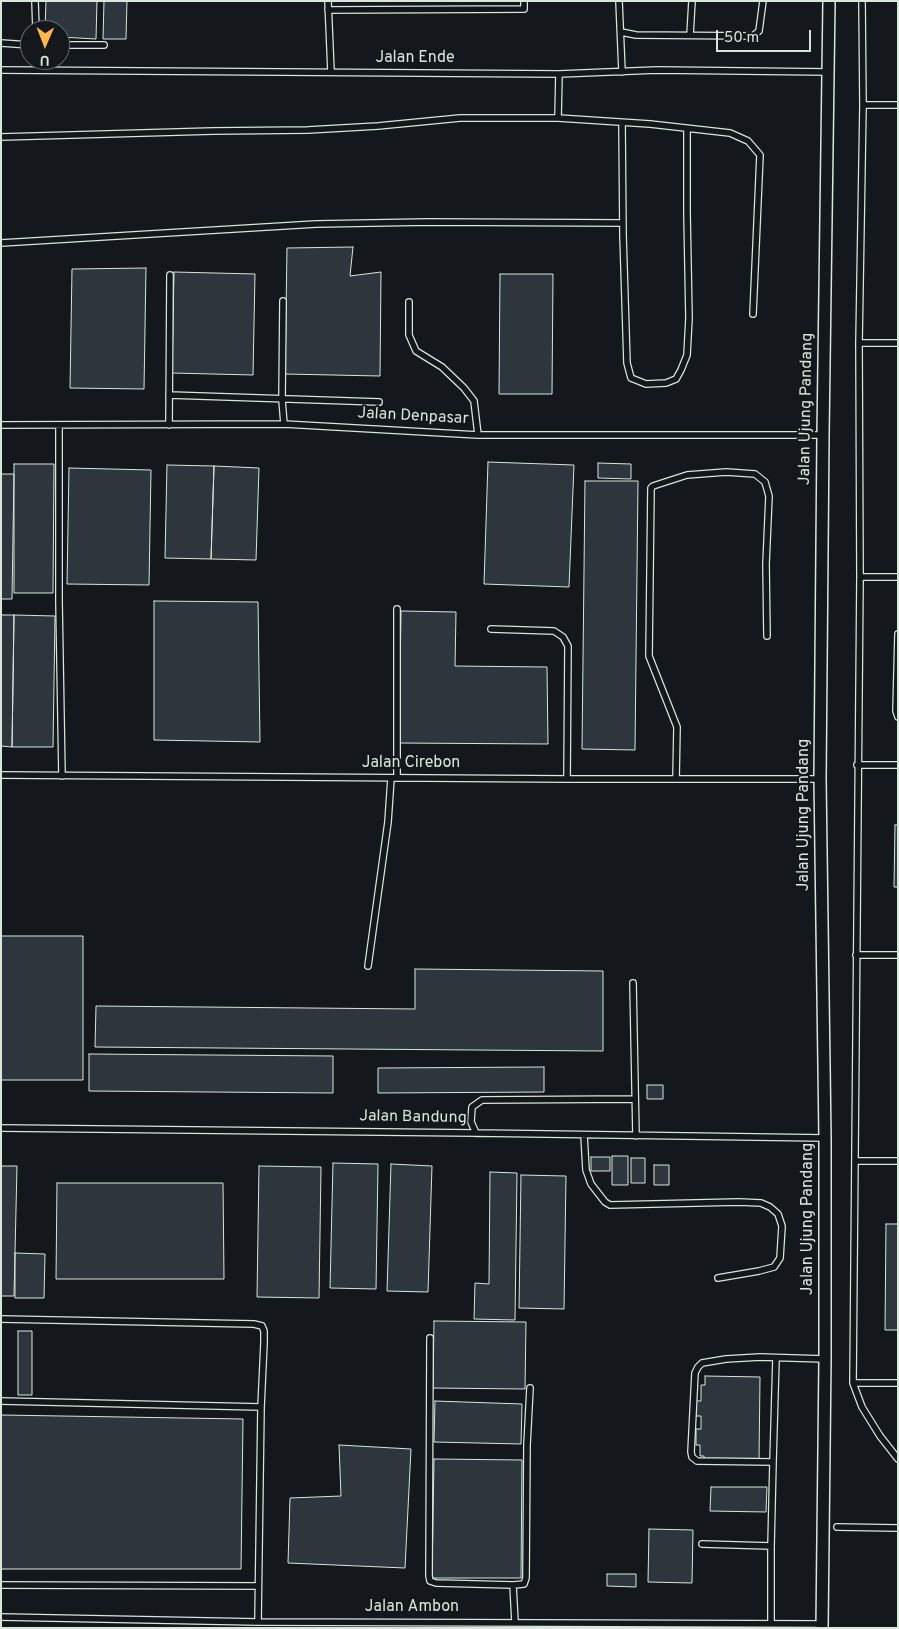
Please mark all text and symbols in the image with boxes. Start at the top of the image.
north arrow [20,20,70,70]
scale bar [719,20,814,52]
text: 50 m [724,29,759,48]
street label: Jalan Ende [375,49,455,69]
text: U [40,51,50,68]
street label: Jalan Ujung Pandang [796,333,818,485]
street label: Jalan Denpasar [357,404,469,430]
street label: Jalan Ujung Pandang [795,739,815,891]
street label: Jalan Cirebon [362,754,460,774]
street label: Jalan Bandung [359,1107,467,1129]
street label: Jalan Ujung Pandang [799,1143,819,1295]
street label: Jalan Ambon [365,1598,459,1618]

